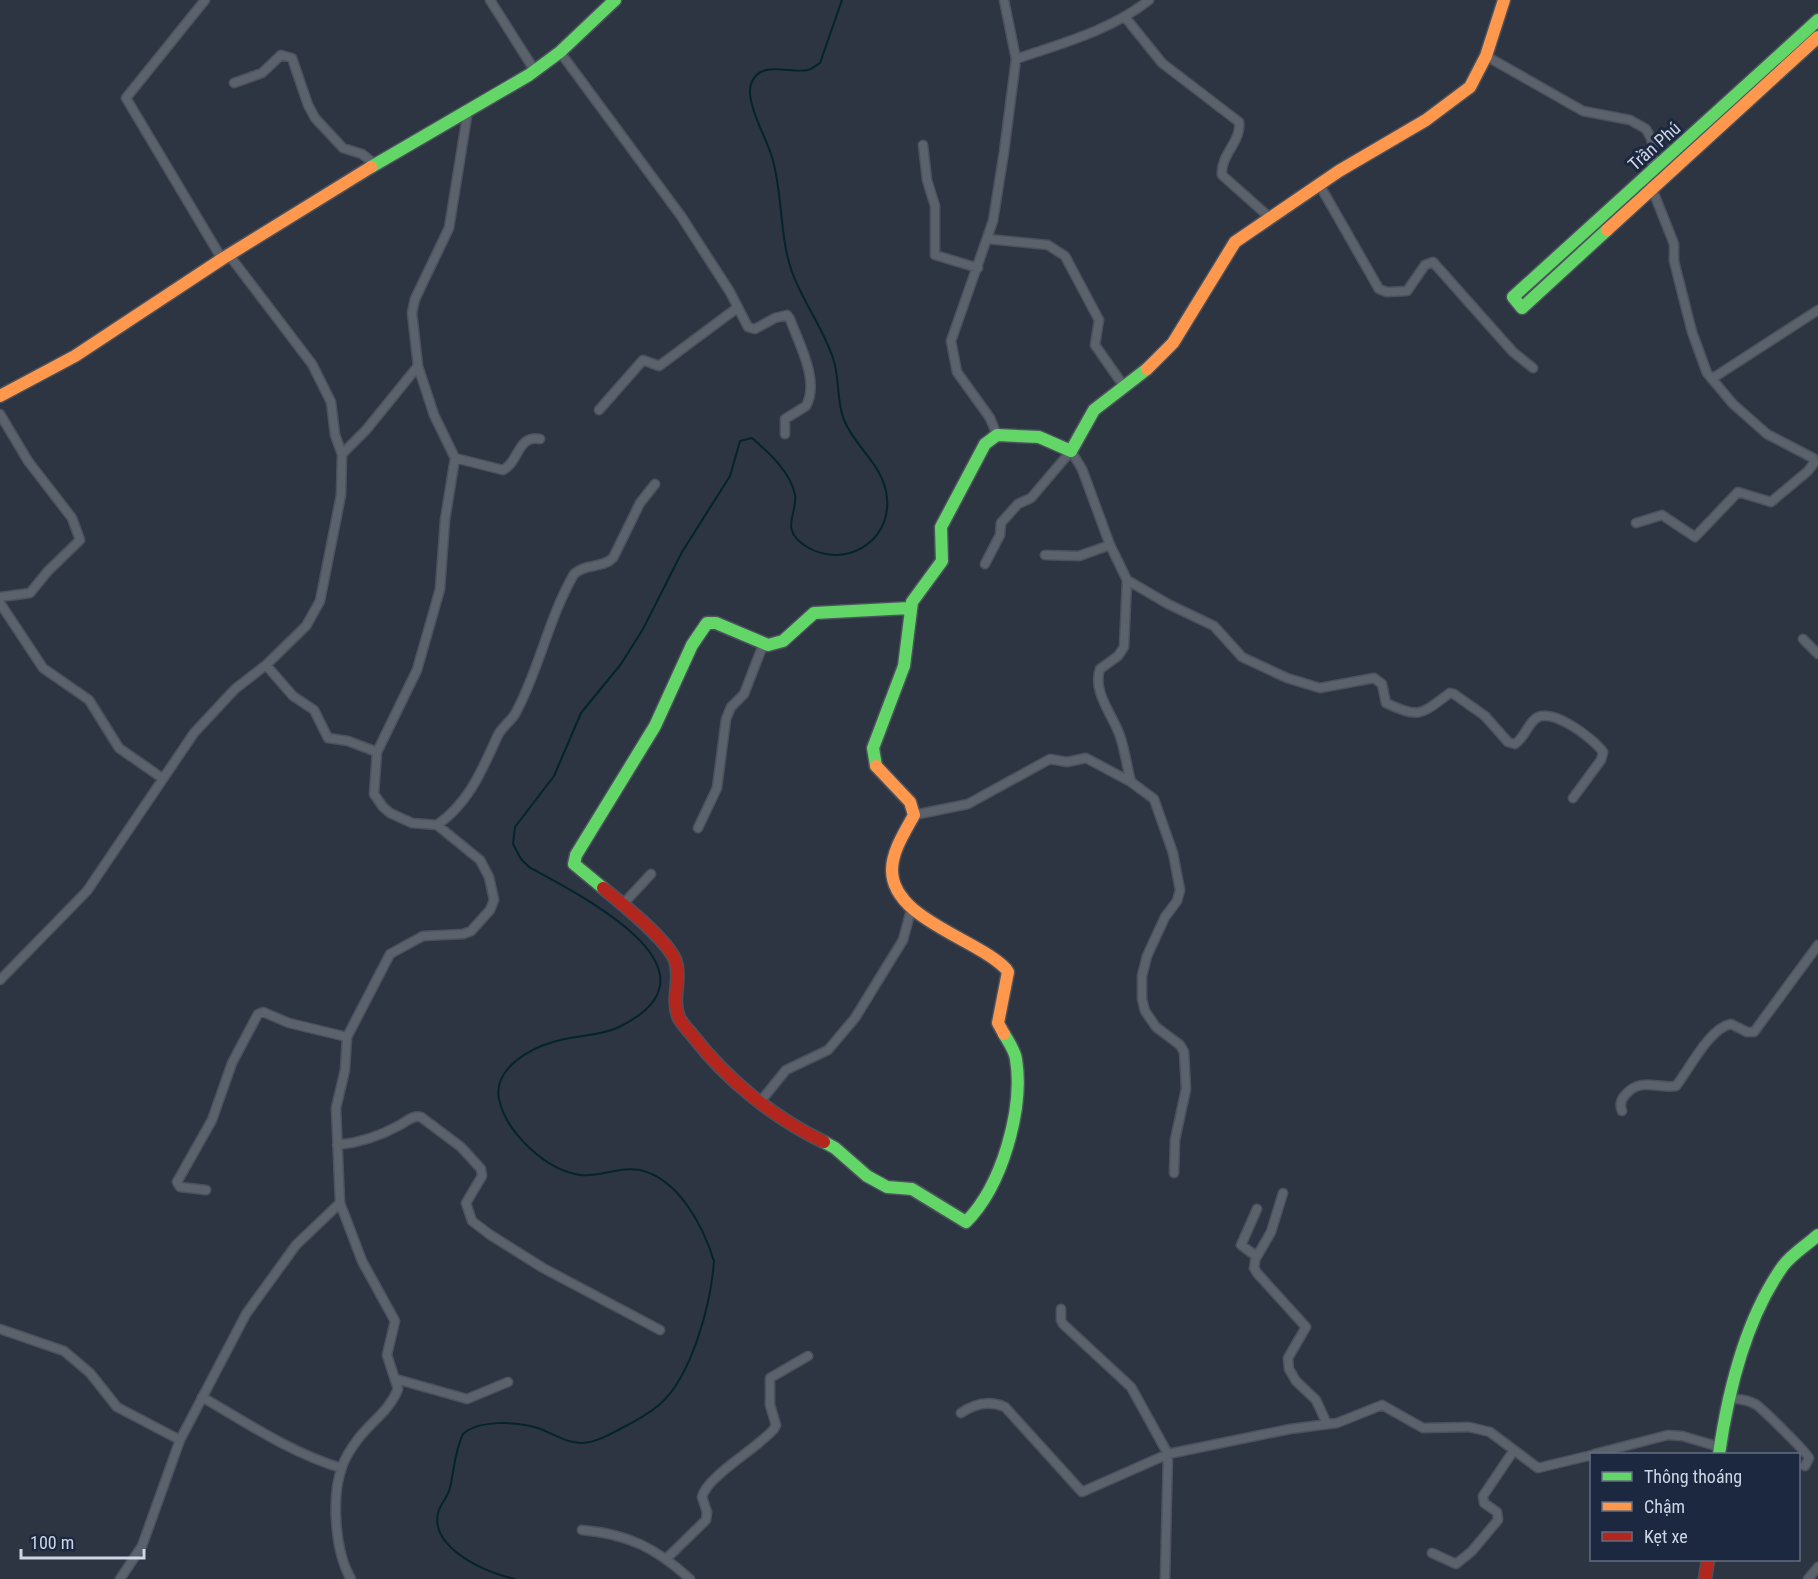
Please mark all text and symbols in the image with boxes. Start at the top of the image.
street label: Trần Phú [1624,117,1684,175]
legend [1590,1453,1800,1561]
text: Thông thoáng [1644,1466,1742,1487]
text: Chậm [1644,1496,1685,1517]
scale bar [21,1522,144,1560]
text: Kẹt xe [1644,1526,1688,1547]
text: 100 m [30,1532,74,1553]

